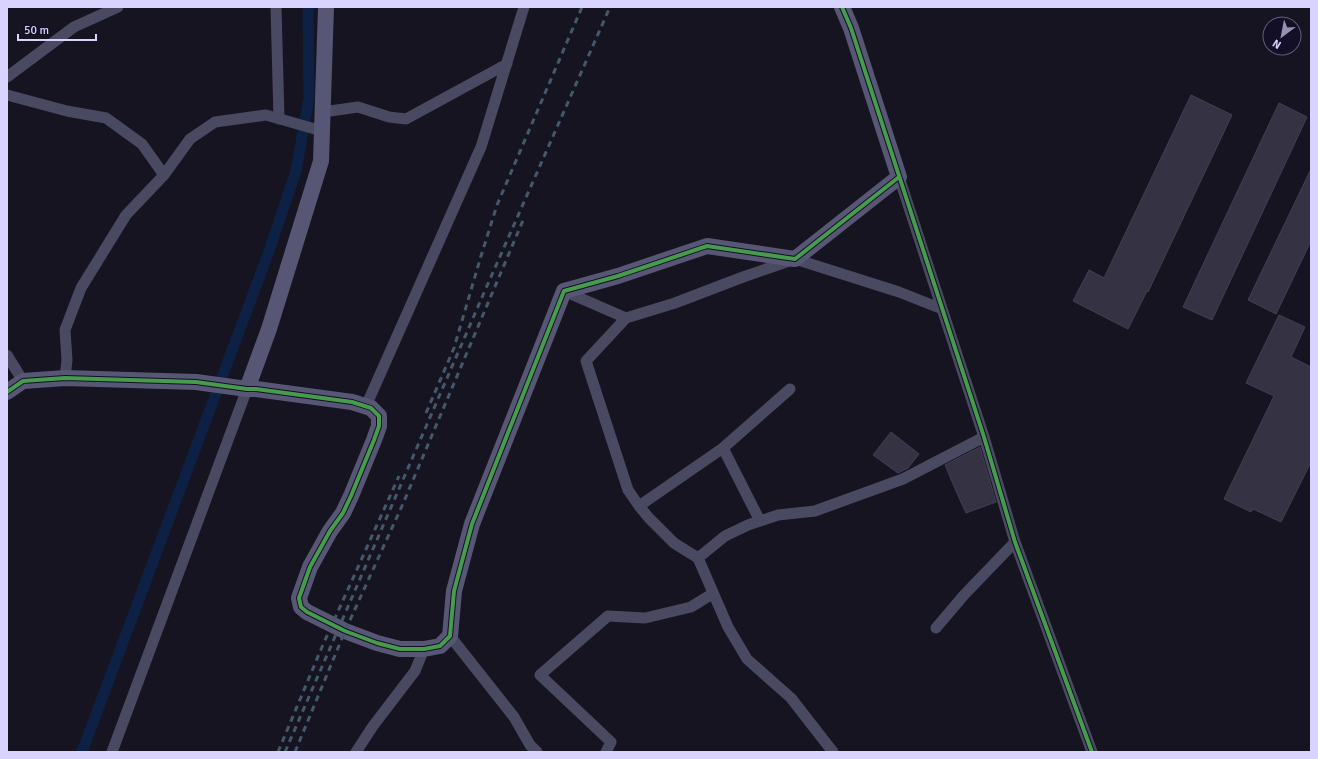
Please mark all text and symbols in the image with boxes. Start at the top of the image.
scale bar [18,16,96,42]
north arrow [1262,16,1302,56]
text: 50 m [24,23,49,38]
text: N [1270,37,1284,52]

